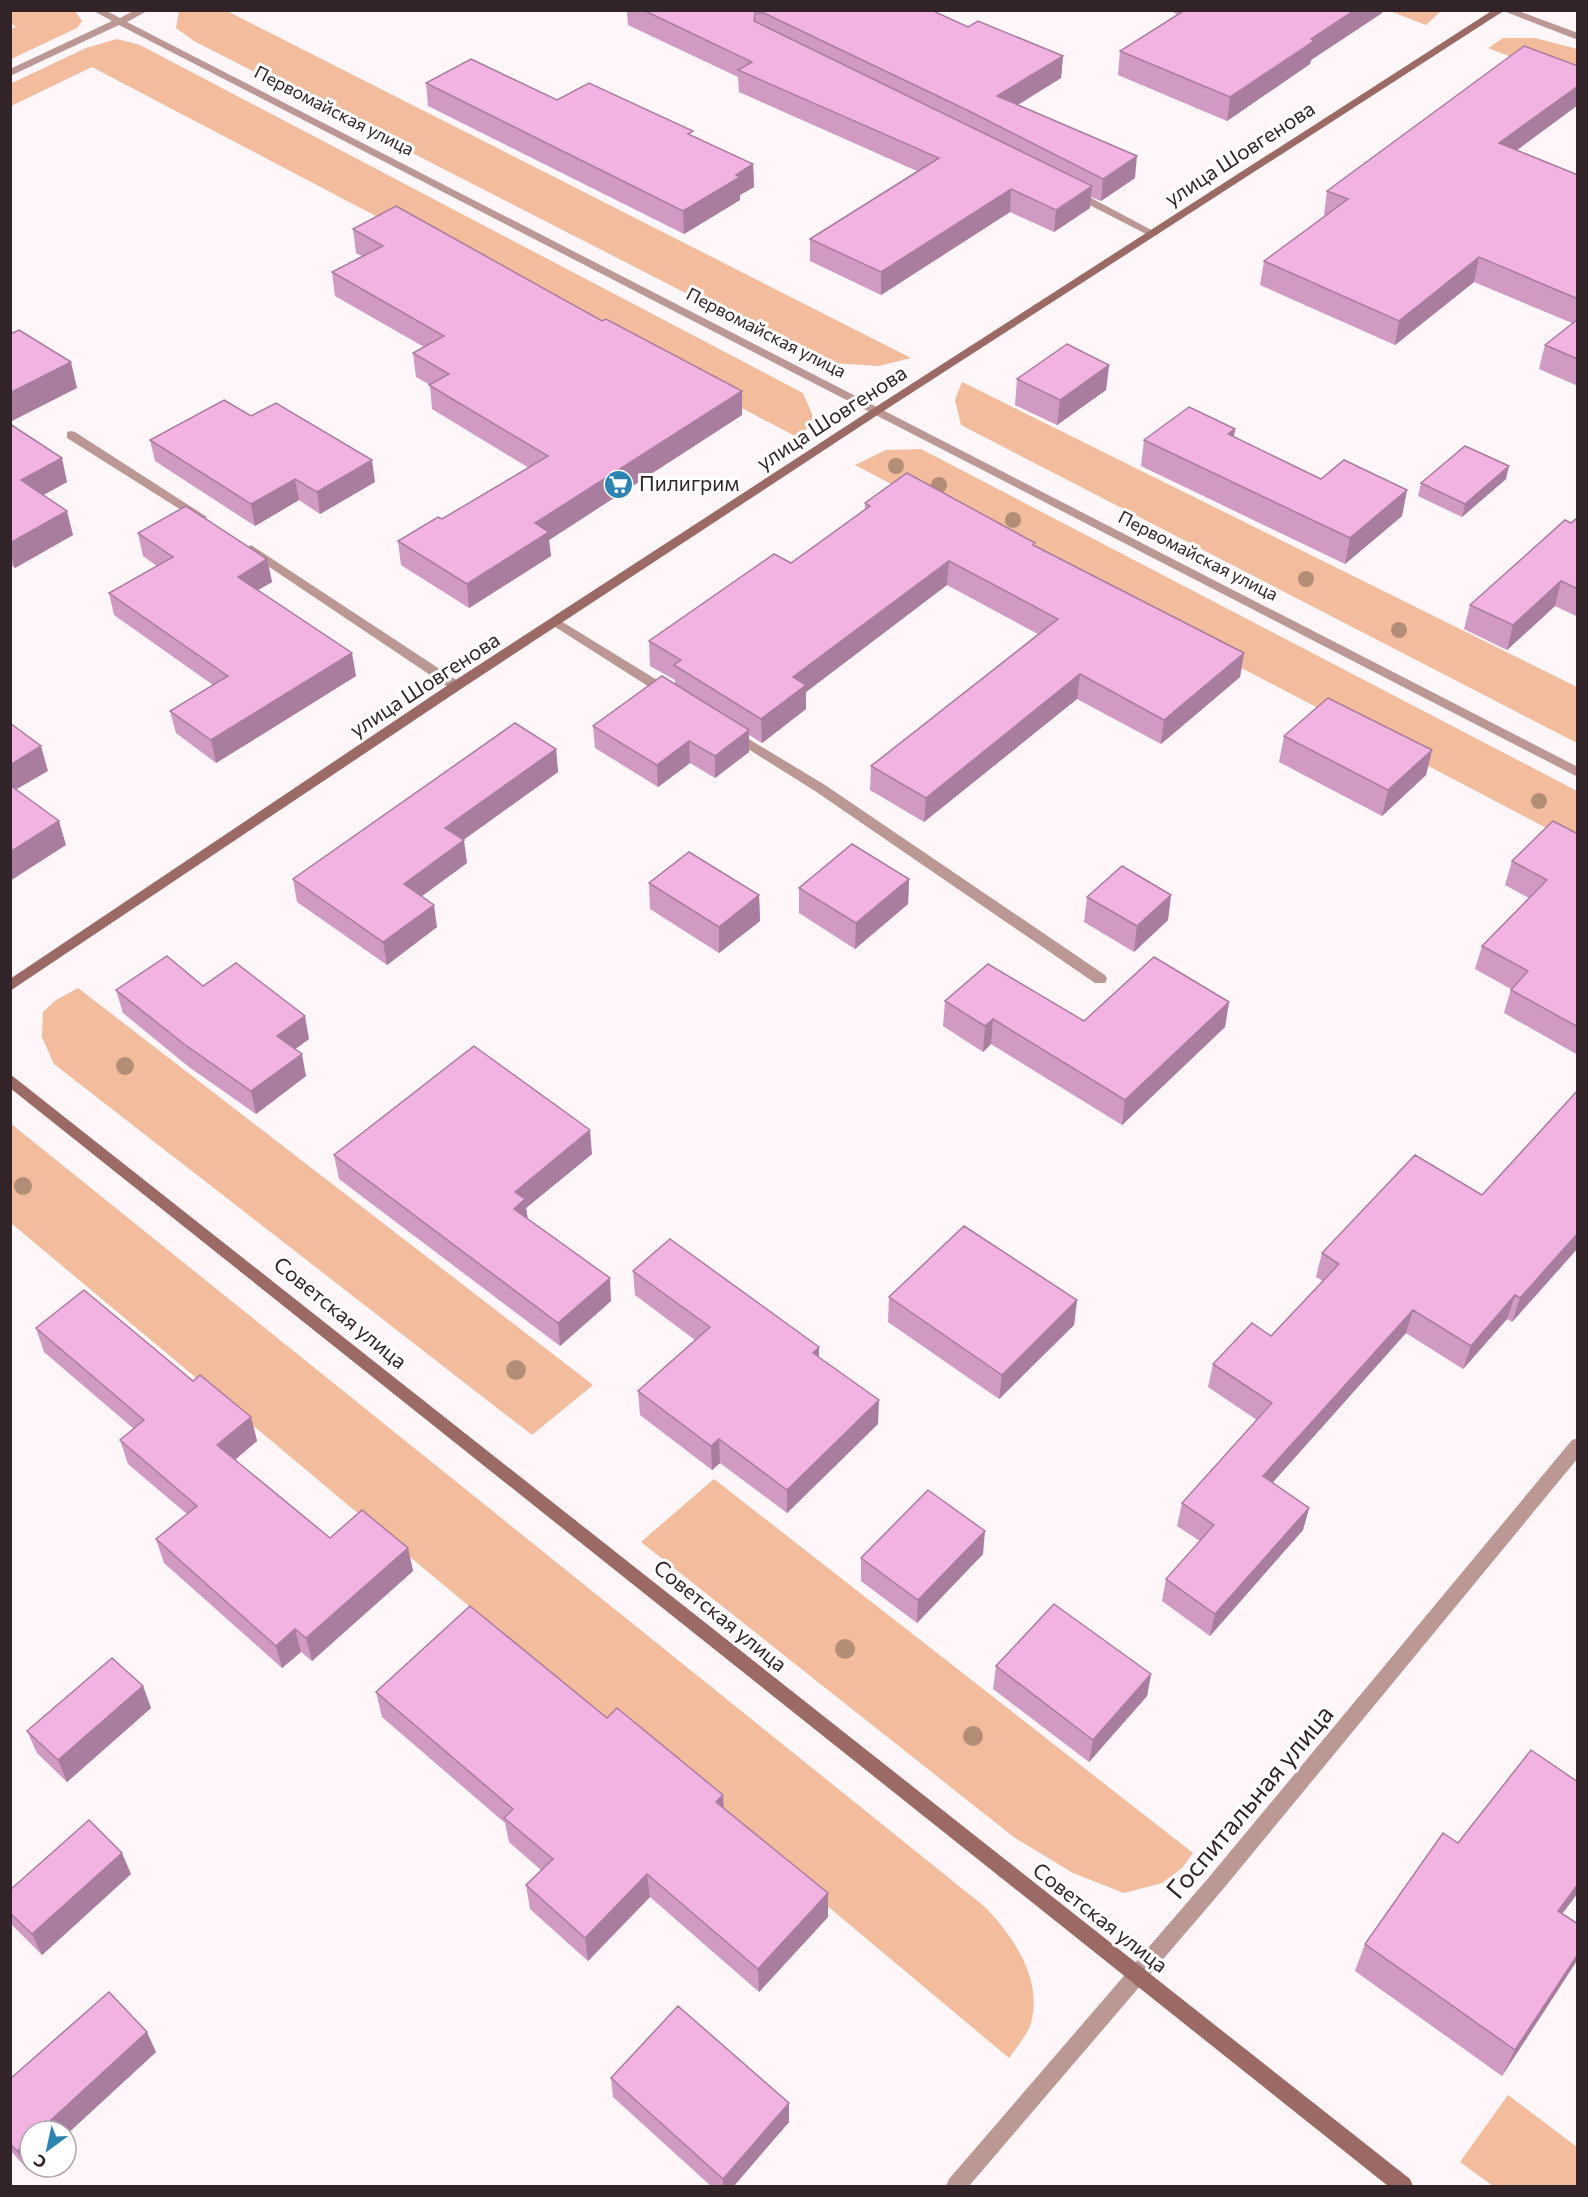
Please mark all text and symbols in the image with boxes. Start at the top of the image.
street label: Первомайская улица [251,60,418,160]
street label: улица Шовгенова [1160,95,1319,211]
street label: Первомайская улица [683,282,850,382]
street label: улица Шовгенова [752,359,911,475]
supermarket icon: Пилигрим [602,468,634,500]
place label: Пилигрим [639,470,739,495]
street label: Первомайская улица [1115,505,1282,605]
street label: улица Шовгенова [345,626,504,742]
street label: Советская улица [269,1251,412,1373]
street label: Советская улица [649,1554,792,1676]
street label: Госпитальная улица [1159,1698,1339,1904]
street label: Советская улица [1029,1857,1173,1977]
north arrow [18,2119,78,2179]
text: С [30,2151,49,2173]

